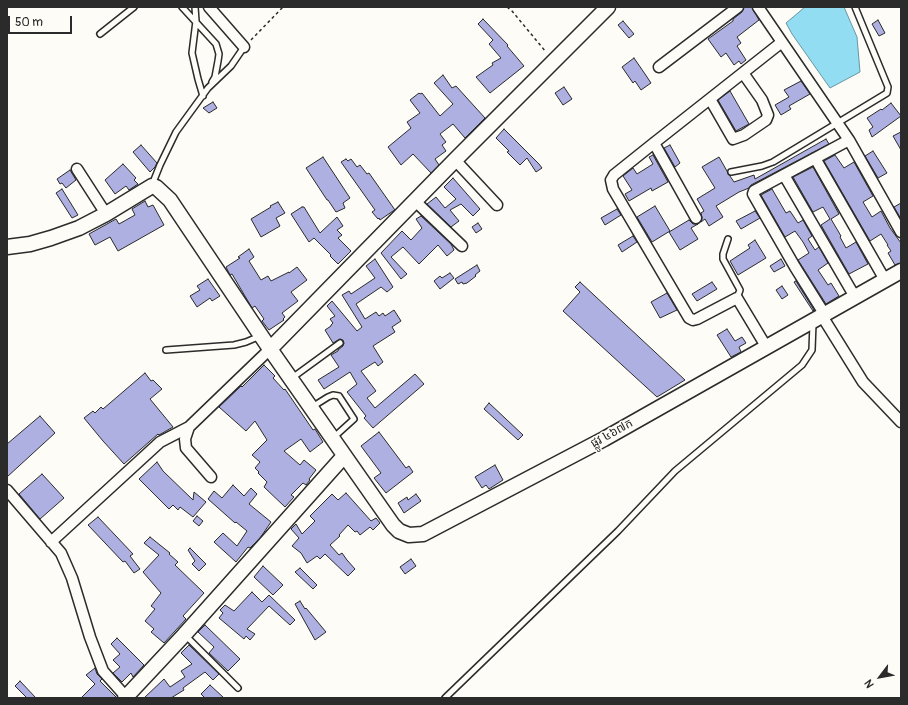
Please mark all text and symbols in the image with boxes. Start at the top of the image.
scale bar [10,8,74,34]
text: 50 m [15,15,43,30]
street label: ផ្លូវ ៤៦៧ក [588,416,636,452]
north arrow [860,657,900,697]
text: N [862,677,877,690]

